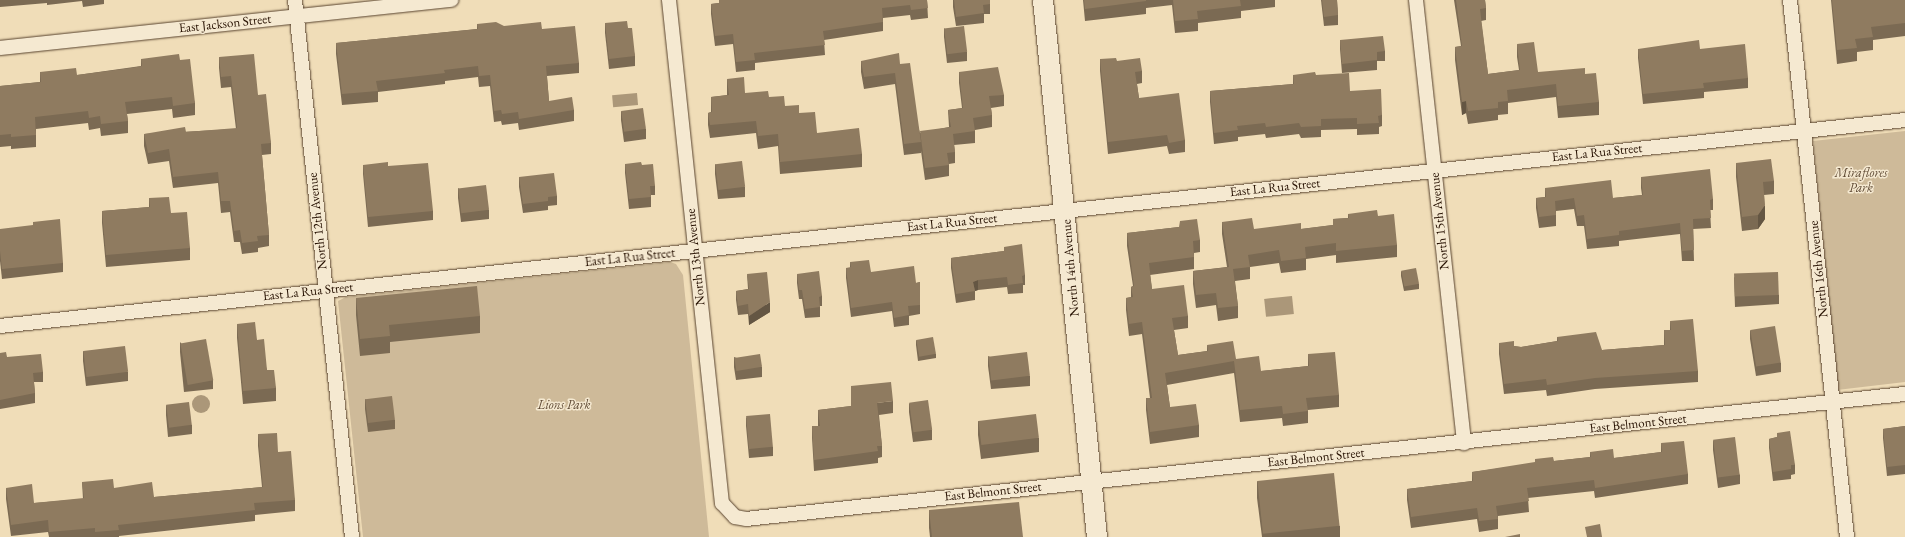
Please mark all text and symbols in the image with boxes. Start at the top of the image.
street label: East Jackson Street [178,11,272,37]
street label: East La Rua Street [1551,140,1643,166]
park label: Miraflores Park [1835,166,1887,197]
street label: North 12th Avenue [305,172,331,270]
street label: North 15th Avenue [1427,172,1453,270]
street label: East La Rua Street [1229,175,1321,201]
street label: North 13th Avenue [683,208,709,306]
street label: East La Rua Street [906,210,998,236]
street label: North 14th Avenue [1059,219,1083,317]
street label: North 16th Avenue [1806,220,1832,318]
street label: East La Rua Street [584,245,676,271]
street label: East La Rua Street [262,279,354,305]
park label: Lions Park [538,397,590,413]
street label: East Belmont Street [1589,411,1687,437]
street label: East Belmont Street [1267,445,1365,471]
street label: East Belmont Street [944,479,1042,505]

